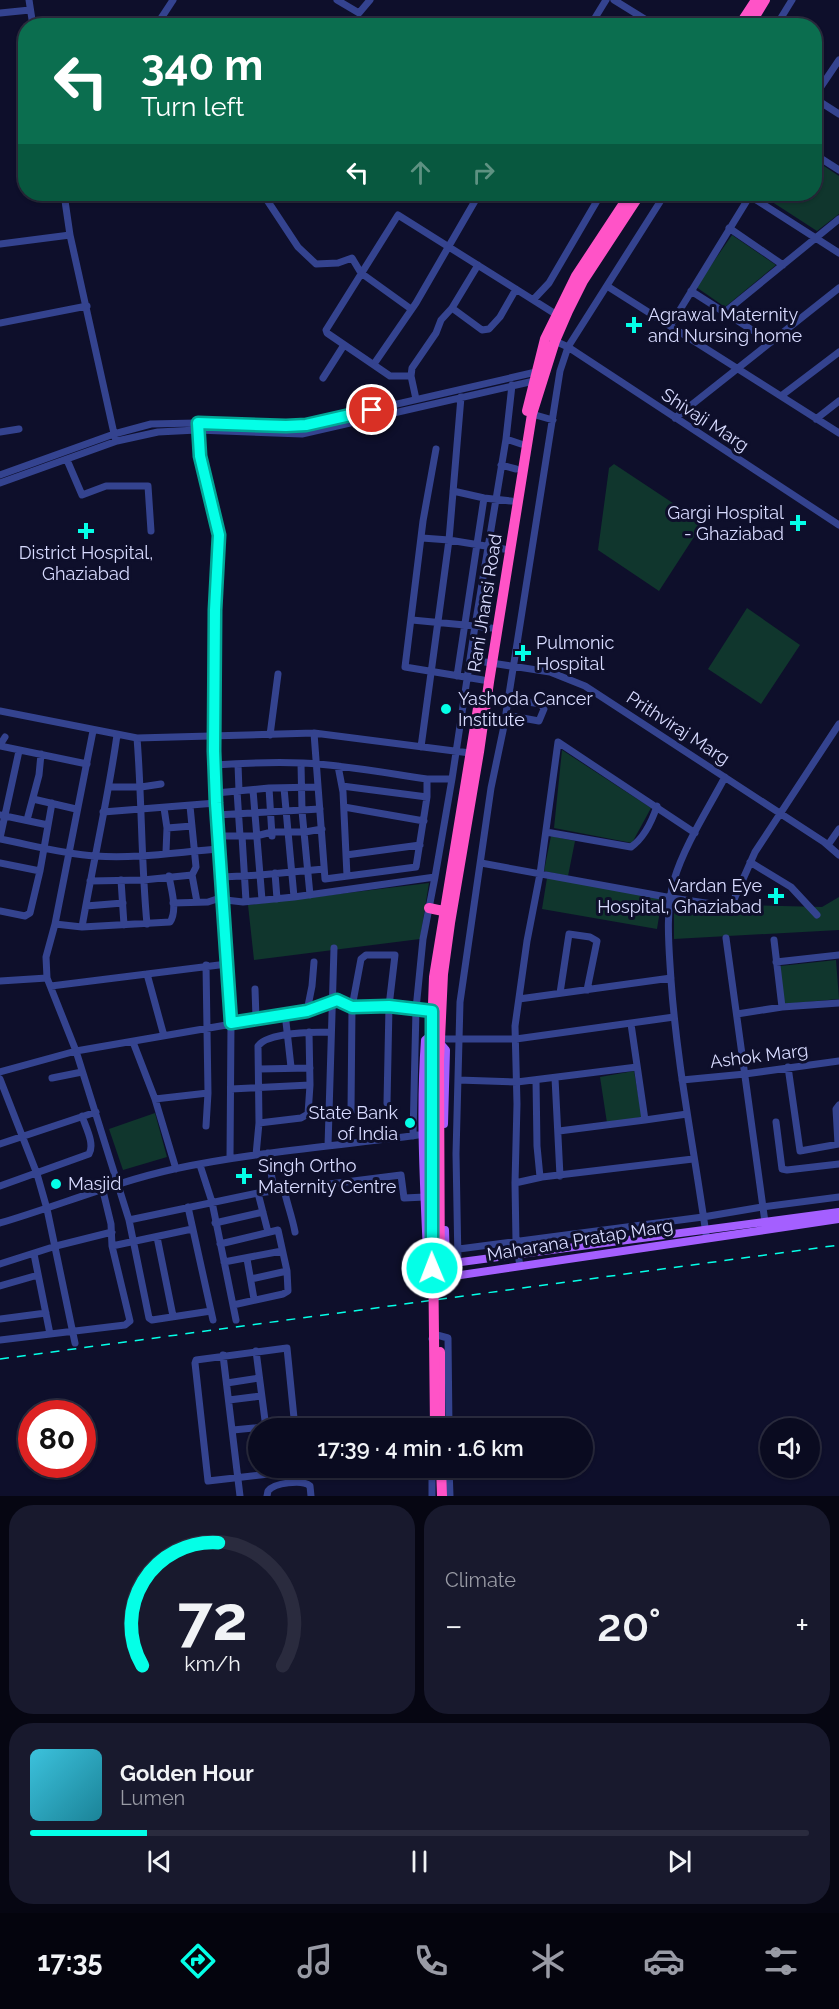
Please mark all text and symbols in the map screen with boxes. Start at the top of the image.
text: 340 m [141,41,263,90]
icon: left [42,42,120,120]
text: Turn left [141,91,244,122]
icon: left [341,156,374,189]
icon: ahead [404,156,437,189]
icon: right [467,156,500,189]
place label: Agrawal Maternity and Nursing home [648,304,803,346]
marker: Agrawal Maternity and Nursing home [625,316,643,334]
pin [346,384,397,435]
street label: Shivaji Marg [658,384,753,456]
icon: arrive [355,393,388,426]
place label: Gargi Hospital - Ghaziabad [667,502,784,544]
marker: Gargi Hospital - Ghaziabad [789,514,807,532]
marker: District Hospital, Ghaziabad [77,522,95,540]
street label: Rani Jhansi Road [463,532,506,674]
place label: District Hospital, Ghaziabad [19,542,153,584]
place label: Pulmonic Hospital [536,632,614,674]
marker: Pulmonic Hospital [514,644,532,662]
street label: Prithviraj Marg [623,686,734,769]
place label: Yashoda Cancer Institute [458,688,593,730]
marker: Yashoda Cancer Institute [439,702,453,716]
place label: Vardan Eye Hospital, Ghaziabad [597,875,762,917]
marker: Vardan Eye Hospital, Ghaziabad [767,887,785,905]
street label: Ashok Marg [709,1039,809,1072]
place label: State Bank of India [309,1102,398,1144]
marker: State Bank of India [403,1116,417,1130]
place label: Singh Ortho Maternity Centre [258,1155,397,1197]
marker: Singh Ortho Maternity Centre [235,1167,253,1185]
place label: Masjid [68,1173,121,1194]
marker: Masjid [49,1177,63,1191]
street label: Maharana Pratap Marg [485,1214,675,1265]
position arrow [400,1236,464,1300]
speed limit sign: 80 [18,1400,96,1478]
map controls [760,1418,820,1478]
button: sound [760,1418,820,1478]
text: 17:39 · 4 min · 1.6 km [317,1435,524,1461]
text: Climate [445,1568,516,1592]
text: 72 [177,1581,247,1655]
text: 20° [597,1599,661,1652]
text: − [445,1606,463,1645]
text: + [795,1606,809,1645]
text: km/h [184,1652,240,1677]
text: Golden Hour [120,1760,254,1786]
text: Lumen [120,1786,185,1810]
icon: previous [143,1845,176,1878]
icon: pause [403,1845,436,1878]
icon: next [663,1845,696,1878]
icon: directions [177,1940,219,1982]
icon: music [294,1940,336,1982]
icon: phone [410,1940,452,1982]
icon: climate [527,1940,569,1982]
icon: car [643,1940,685,1982]
icon: filters [760,1940,802,1982]
text: 17:35 [37,1946,102,1977]

